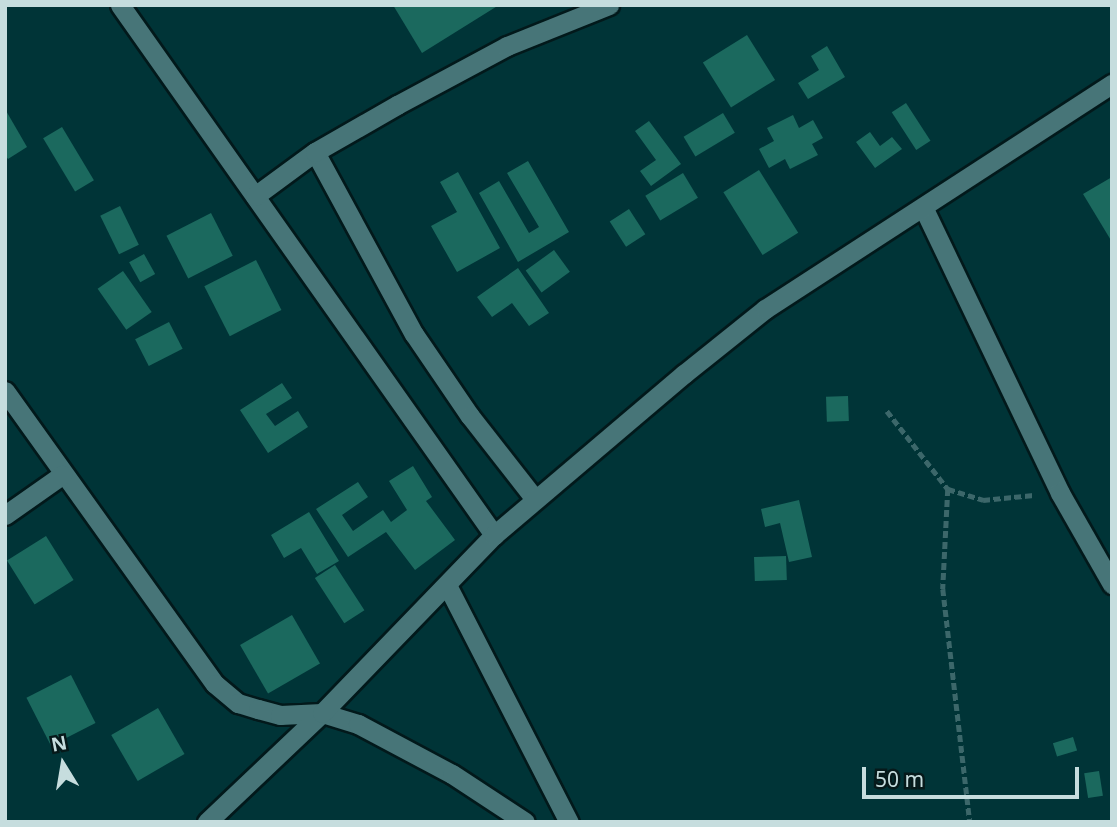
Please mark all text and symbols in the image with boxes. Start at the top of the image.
north arrow [28,729,98,799]
text: N [49,729,69,758]
scale bar [865,754,1082,798]
text: 50 m [875,765,924,793]

